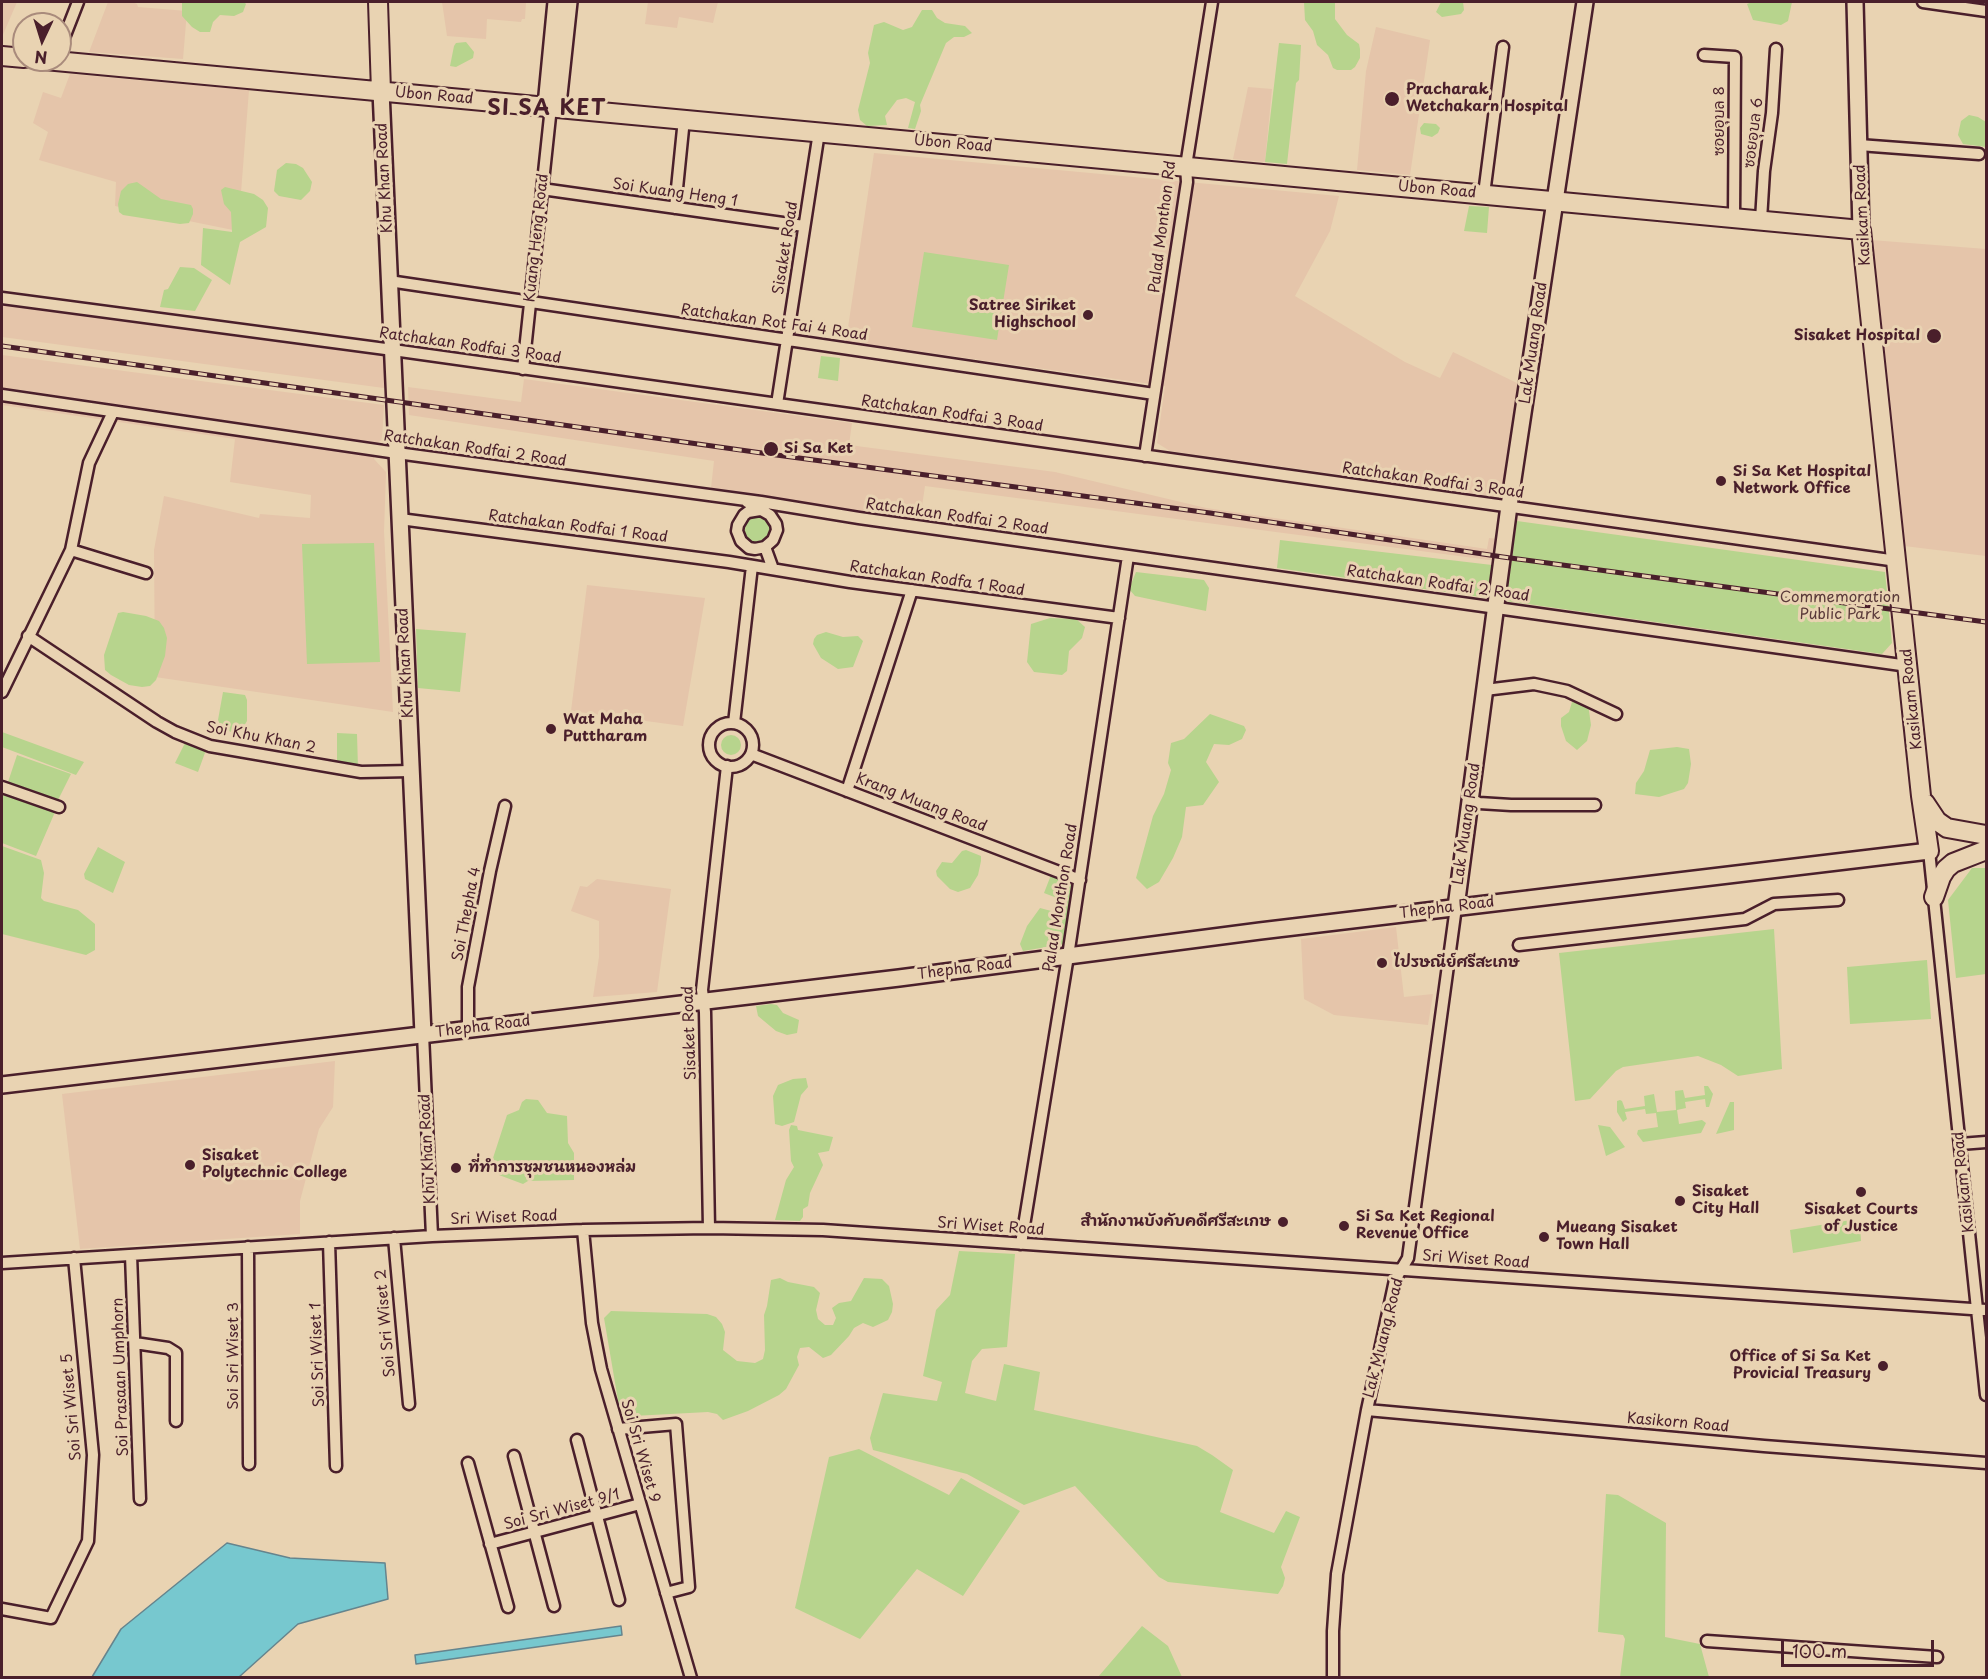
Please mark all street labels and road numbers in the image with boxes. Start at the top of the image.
street label: Ubon Road [394,84,474,108]
street label: ซอยอุบล 8 [1711,86,1729,156]
street label: ซอยอุบล 6 [1741,97,1767,169]
street label: Khu Khan Road [373,122,397,234]
street label: Ubon Road [913,132,993,156]
street label: Palad Monthon Rd [1146,160,1180,294]
street label: Kasikam Road [1851,164,1875,266]
street label: Kuang Heng Road [521,173,553,303]
street label: Soi Kuang Heng 1 [611,175,739,211]
street label: Ubon Road [1397,178,1477,202]
street label: Sisaket Road [770,200,802,296]
street label: Lak Muang Road [1517,281,1551,405]
street label: Ratchakan Rot Fai 4 Road [679,301,869,345]
street label: Ratchakan Rodfai 3 Road [378,324,562,368]
street label: Ratchakan Rodfai 3 Road [860,392,1044,436]
street label: Ratchakan Rodfai 2 Road [382,427,568,471]
street label: Ratchakan Rodfai 3 Road [1341,459,1525,503]
street label: Ratchakan Rodfai 2 Road [864,495,1050,539]
street label: Ratchakan Rodfai 1 Road [487,507,669,547]
street label: Ratchakan Rodfa 1 Road [848,558,1026,600]
street label: Ratchakan Rodfai 2 Road [1345,562,1531,606]
street label: Khu Khan Road [394,607,418,719]
street label: Kasikam Road [1898,647,1926,751]
street label: Soi Khu Khan 2 [205,719,317,757]
street label: Lak Muang Road [1450,762,1484,886]
street label: Krang Muang Road [853,770,989,836]
street label: Palad Monthon Road [1040,822,1082,974]
street label: Soi Thepha 4 [449,865,485,963]
street label: Thepha Road [1398,893,1496,923]
street label: Thepha Road [916,954,1014,984]
street label: Sisaket Road [679,986,701,1080]
street label: Thepha Road [434,1012,532,1042]
street label: Khu Khan Road [416,1093,440,1205]
street label: Kasikam Road [1950,1130,1978,1234]
street label: Sri Wiset Road [450,1207,558,1229]
street label: Sri Wiset Road [937,1214,1045,1240]
street label: Sri Wiset Road [1422,1247,1530,1273]
street label: Soi Sri Wiset 2 [372,1268,400,1378]
street label: Lak Muang Road [1360,1276,1408,1400]
street label: Soi Prasaan Umphorn [109,1297,133,1457]
street label: Soi Sri Wiset 3 [225,1302,243,1410]
street label: Soi Sri Wiset 1 [307,1302,329,1408]
street label: Soi Sri Wiset 5 [58,1353,86,1461]
street label: Soi Sri Wiset 9 [617,1397,663,1505]
street label: Kasikorn Road [1626,1410,1730,1436]
street label: Soi Sri Wiset 9/1 [502,1486,622,1534]

